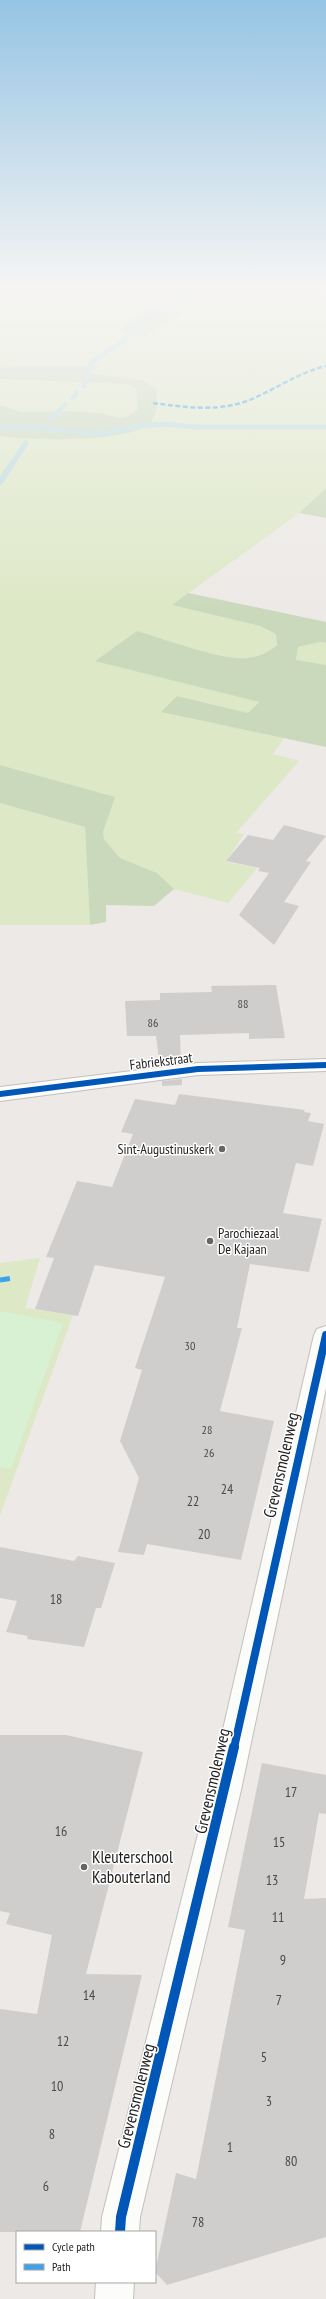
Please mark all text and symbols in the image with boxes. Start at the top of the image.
house number: 88 [238,996,248,1011]
house number: 86 [148,1015,158,1030]
street label: Fabriekstraat [129,1048,194,1074]
place label: Sint-Augustinuskerk [118,1140,215,1158]
marker: Sint-Augustinuskerk [217,1144,227,1154]
place label: Parochiezaal De Kajaan [218,1224,280,1258]
marker: Parochiezaal De Kajaan [205,1236,215,1246]
house number: 30 [185,1338,195,1353]
street label: Grevensmolenweg [258,1410,304,1520]
house number: 28 [202,1422,212,1437]
house number: 26 [204,1445,214,1460]
house number: 24 [221,1480,234,1498]
house number: 22 [187,1492,199,1510]
house number: 20 [198,1525,210,1543]
house number: 18 [50,1590,62,1608]
street label: Grevensmolenweg [189,1726,235,1836]
house number: 17 [285,1783,297,1801]
house number: 16 [55,1822,67,1840]
house number: 15 [273,1833,285,1851]
place label: Kleuterschool Kabouterland [92,1846,173,1888]
marker: Kleuterschool Kabouterland [79,1862,89,1872]
house number: 13 [266,1871,278,1889]
house number: 11 [272,1908,284,1926]
house number: 9 [280,1951,286,1969]
house number: 14 [83,1986,96,2004]
house number: 7 [276,1991,282,2009]
house number: 12 [57,2032,69,2050]
street label: Grevensmolenweg [112,2041,160,2151]
house number: 5 [261,2048,267,2066]
house number: 10 [51,2077,63,2095]
house number: 3 [266,2092,272,2110]
house number: 8 [49,2125,55,2143]
house number: 1 [227,2138,233,2156]
house number: 80 [285,2152,297,2170]
house number: 6 [43,2177,49,2195]
house number: 78 [192,2213,204,2231]
legend [16,2231,156,2283]
text: Cycle path [52,2239,95,2254]
text: Path [52,2259,70,2274]

